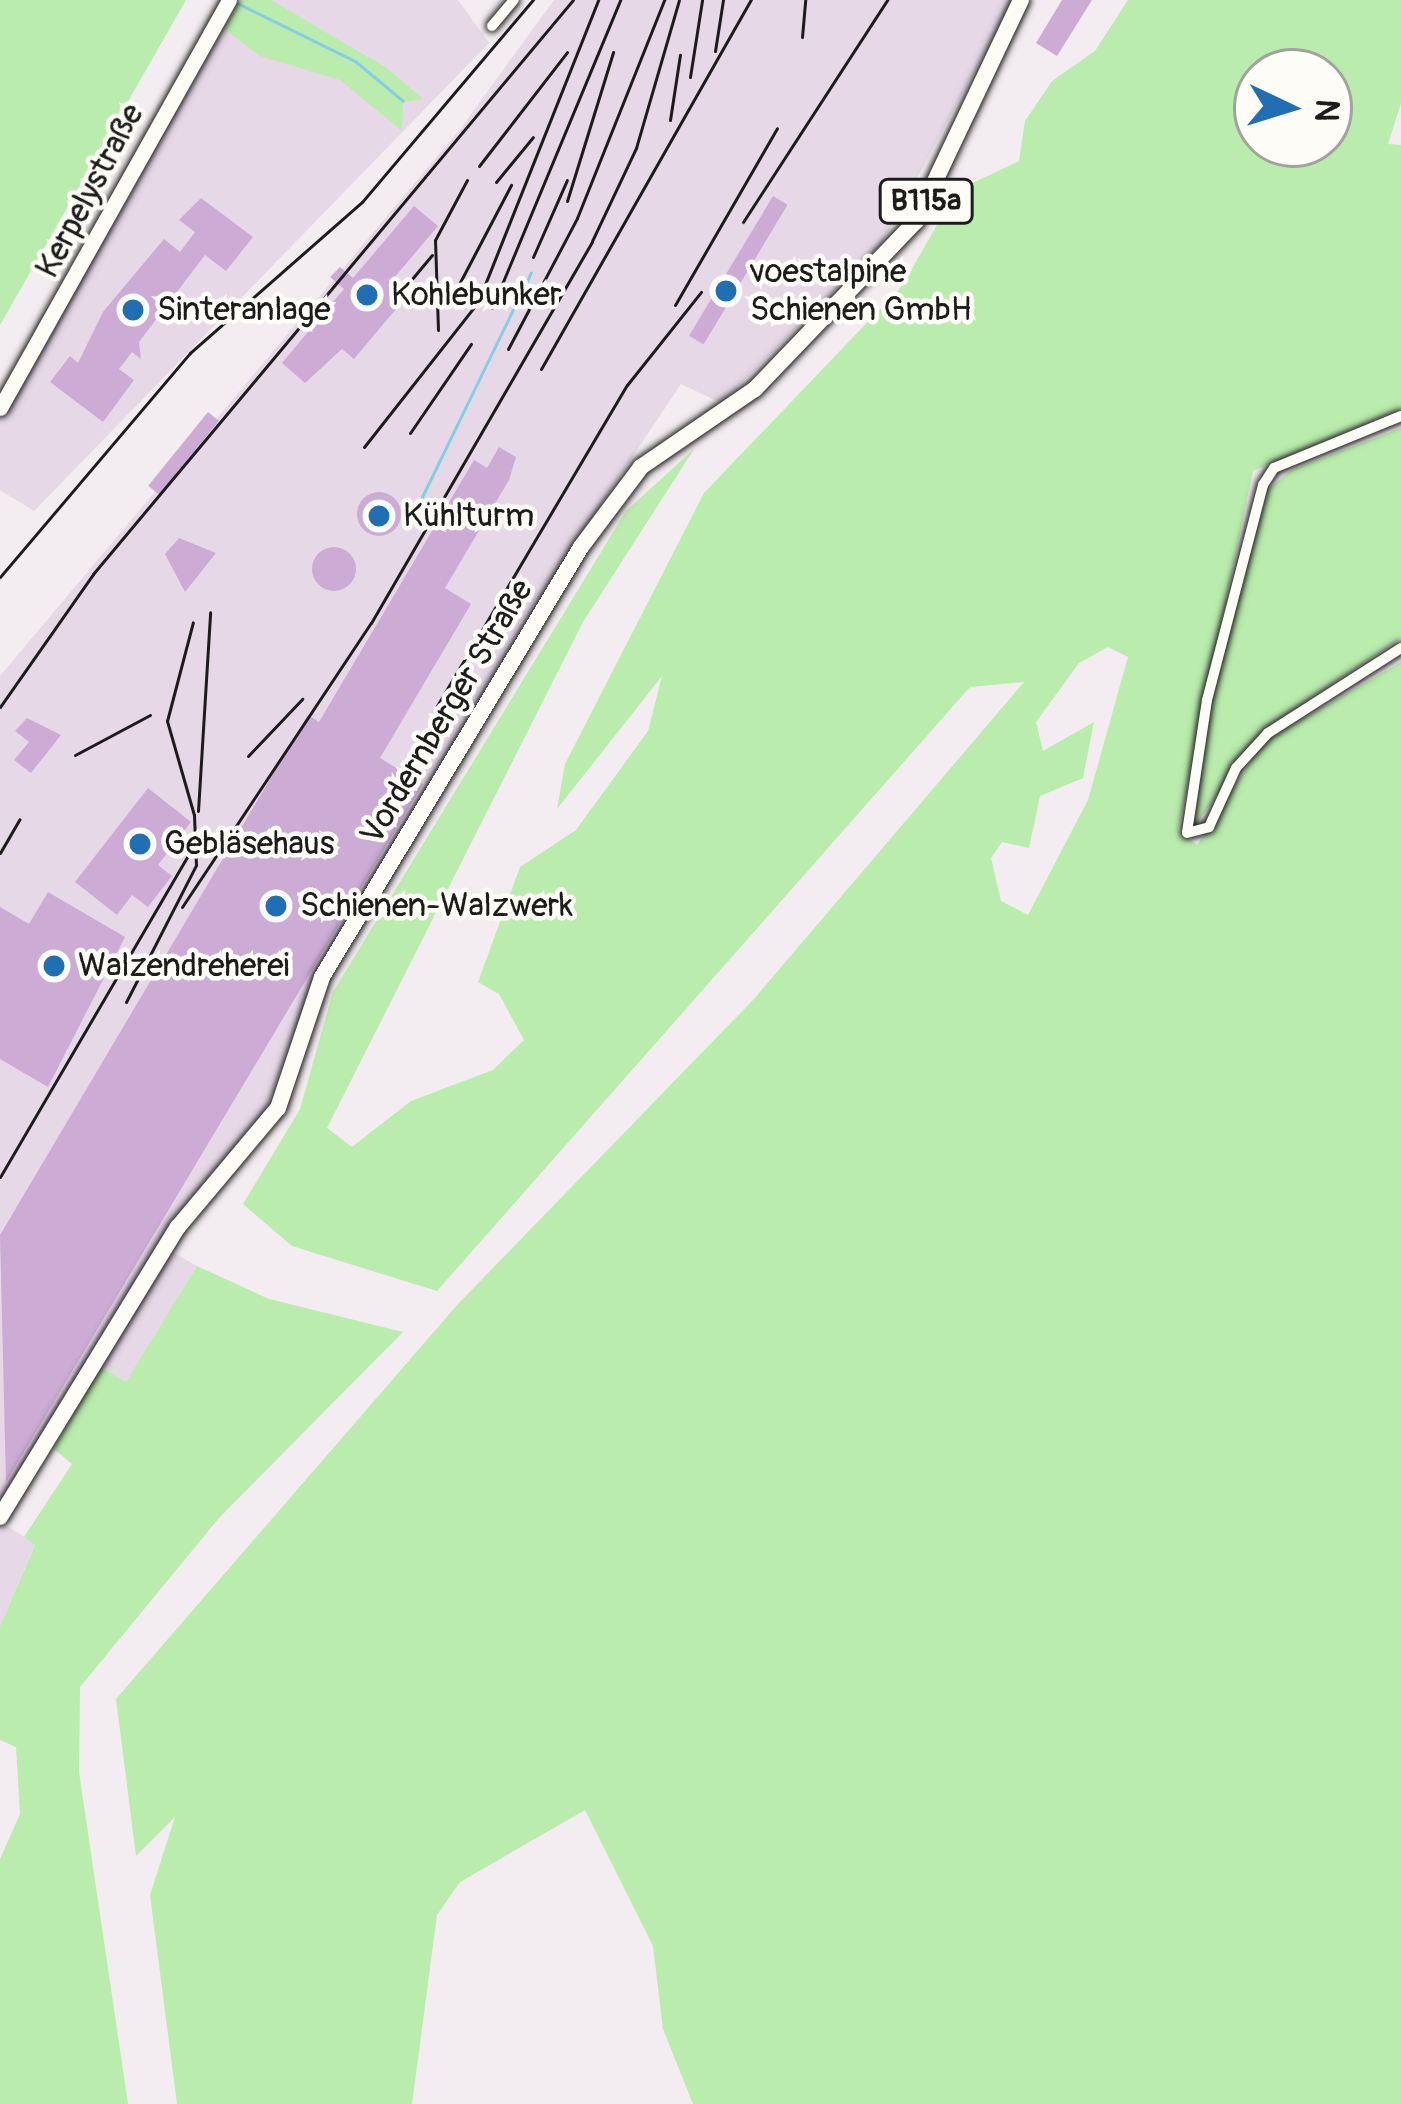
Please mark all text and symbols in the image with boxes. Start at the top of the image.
north arrow [1233,48,1353,168]
street label: Kerpelystraße [28,97,152,285]
text: N [1305,98,1348,123]
road number: B115a [878,177,974,225]
place label: voestalpine Schienen GmbH [750,252,972,330]
place label: Kohlebunker [391,275,562,315]
marker: voestalpine Schienen GmbH [713,278,739,304]
marker: Kohlebunker [354,282,380,308]
place label: Sinteranlage [157,290,331,330]
marker: Sinteranlage [120,297,146,323]
place label: Kühlturm [403,496,534,536]
marker: Kühlturm [366,503,392,529]
street label: Vordernberger Straße [352,572,542,852]
place label: Gebläsehaus [164,824,334,864]
marker: Gebläsehaus [127,831,153,857]
place label: Schienen-Walzwerk [300,886,573,926]
marker: Schienen-Walzwerk [263,893,289,919]
place label: Walzendreherei [78,946,289,986]
marker: Walzendreherei [41,953,67,979]

